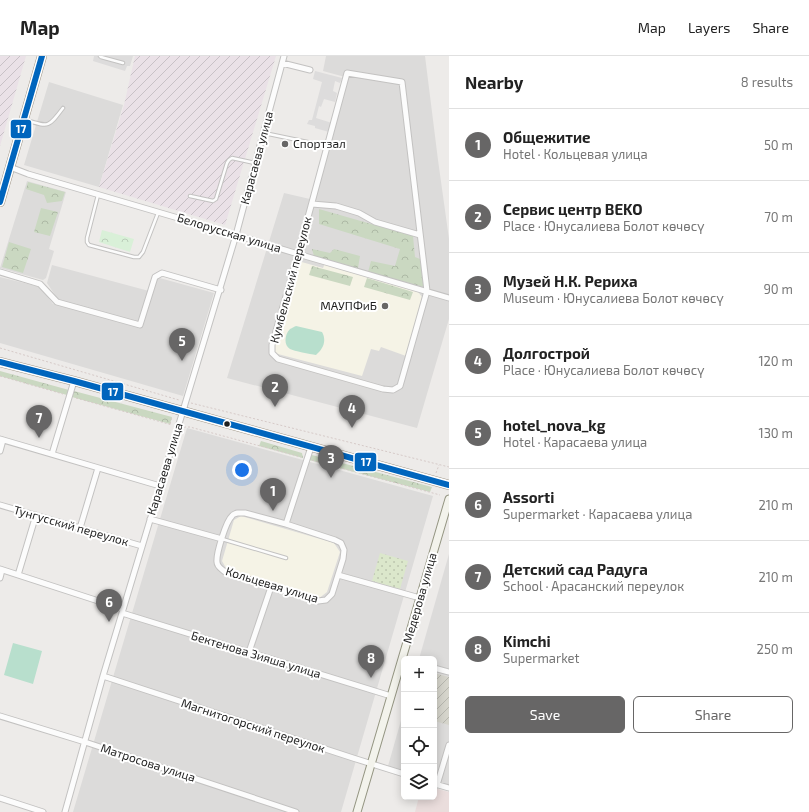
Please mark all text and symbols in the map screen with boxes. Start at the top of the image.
text: Map [20,16,60,39]
text: Map [638,19,666,36]
text: Layers [688,19,730,36]
text: Share [752,19,789,36]
text: Nearby [465,72,523,92]
text: 8 results [741,74,793,90]
street label: Карасаева улица [237,110,276,206]
line badge: 17 [10,119,32,139]
text: 17 [16,122,26,135]
text: Общежитие [503,128,591,146]
place label: Спортзал [293,136,346,150]
text: 1 [475,137,481,153]
text: 50 m [764,137,793,153]
marker: Спортзал [280,139,290,149]
text: Hotel · Кольцевая улица [503,146,648,162]
text: Сервис центр BEKO [503,200,643,218]
text: 2 [474,209,482,225]
text: 70 m [764,209,793,225]
street label: Белорусская улица [175,210,283,255]
street label: Кумбельский переулок [266,214,315,345]
text: Place · Юнусалиева Болот көчөсү [503,218,705,234]
text: Музей Н.К. Рериха [503,272,638,290]
text: 3 [474,281,482,297]
text: 90 m [763,281,793,297]
text: Museum · Юнусалиева Болот көчөсү [503,290,724,306]
place label: МАУПФиБ [320,298,377,312]
marker: МАУПФиБ [380,301,390,311]
pin: 5 [169,328,195,361]
text: Долгострой [503,344,590,362]
text: 4 [474,353,482,369]
text: 120 m [758,353,793,369]
text: Place · Юнусалиева Болот көчөсү [503,362,705,378]
pin: 2 [262,374,288,407]
line badge: 17 [101,382,124,401]
text: 17 [108,385,118,398]
pin: 4 [339,395,365,428]
pin: 7 [26,405,52,438]
text: hotel_nova_kg [503,416,605,434]
unlabelled marker [222,419,232,429]
street label: Карасаева улица [143,421,186,517]
text: 5 [474,425,482,441]
text: 130 m [758,425,793,441]
text: Hotel · Карасаева улица [503,434,647,450]
pin: 3 [318,445,344,478]
line badge: 17 [354,452,377,472]
text: 17 [361,455,371,468]
your location [232,460,252,480]
pin: 1 [260,478,286,511]
text: Assorti [503,488,554,506]
text: 6 [474,497,482,513]
text: 210 m [758,497,793,513]
street label: Тунгусский переулок [12,502,131,549]
text: Supermarket · Карасаева улица [503,506,692,522]
street label: Медерова улица [399,551,440,645]
text: Детский сад Радуга [503,560,648,578]
street label: Кольцевая улица [224,563,320,606]
text: 7 [475,569,481,585]
text: 210 m [758,569,793,585]
text: School · Арасанский переулок [503,578,684,594]
pin: 6 [96,589,122,622]
street label: Бектенова Зияша улица [189,628,323,681]
text: Kimchi [503,632,551,650]
text: 8 [474,641,482,657]
text: 250 m [757,641,793,657]
pin: 8 [358,645,384,678]
text: Supermarket [503,650,580,666]
map controls [401,656,437,800]
button: + [401,656,437,692]
button: − [401,692,437,728]
street label: Магнитогорский переулок [179,695,328,756]
button: Save [465,696,625,733]
button: Share [633,696,793,733]
button: locate [401,728,437,764]
street label: Матросова улица [99,740,198,785]
button: layers [401,764,437,800]

